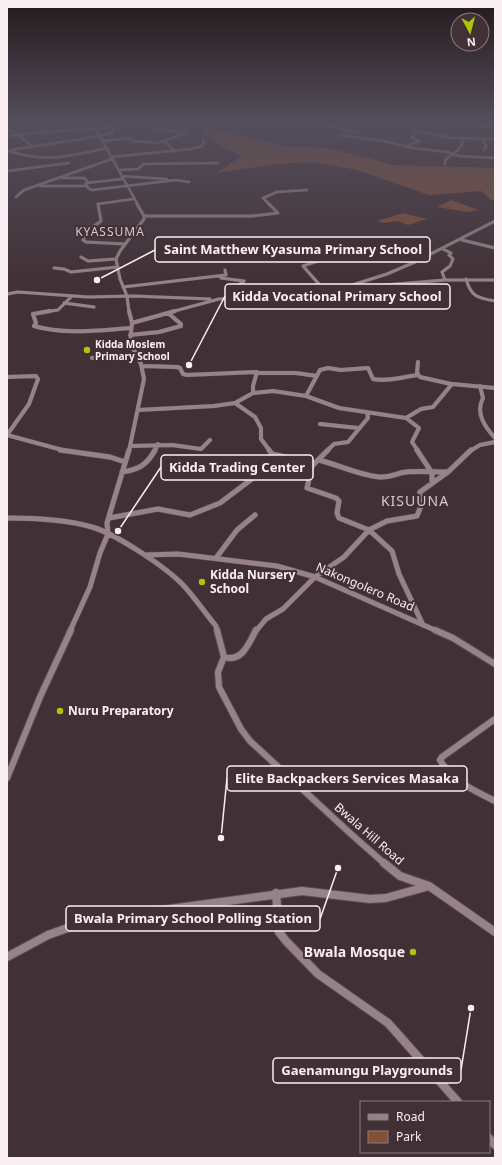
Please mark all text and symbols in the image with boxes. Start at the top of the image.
north arrow [450,12,490,52]
text: N [466,34,477,50]
district label: KYASSUMA [75,223,145,240]
callout: Saint Matthew Kyasuma Primary School [155,237,430,262]
text: Saint Matthew Kyasuma Primary School [164,240,422,258]
callout: Kidda Vocational Primary School [225,284,450,309]
text: Kidda Vocational Primary School [232,287,442,305]
place label: Kidda Moslem Primary School [95,337,170,363]
marker: Kidda Moslem Primary School [82,345,92,355]
callout: Kidda Trading Center [161,455,313,480]
text: Kidda Trading Center [169,458,305,476]
district label: KISUUNA [381,491,449,510]
street label: Nakongolero Road [313,558,417,615]
place label: Kidda Nursery School [210,566,296,597]
marker: Kidda Nursery School [197,577,207,587]
place label: Nuru Preparatory [68,702,174,719]
marker: Nuru Preparatory [55,706,65,716]
callout: Elite Backpackers Services Masaka [227,766,467,791]
text: Elite Backpackers Services Masaka [235,769,459,787]
street label: Bwala Hill Road [331,799,408,869]
callout: Bwala Primary School Polling Station [66,906,320,931]
text: Bwala Primary School Polling Station [74,909,312,927]
place label: Bwala Mosque [304,942,405,961]
marker: Bwala Mosque [408,947,418,957]
callout: Gaenamungu Playgrounds [273,1058,461,1083]
text: Gaenamungu Playgrounds [281,1061,453,1079]
legend [360,1101,490,1153]
text: Road [396,1108,425,1125]
text: Park [396,1128,422,1145]

